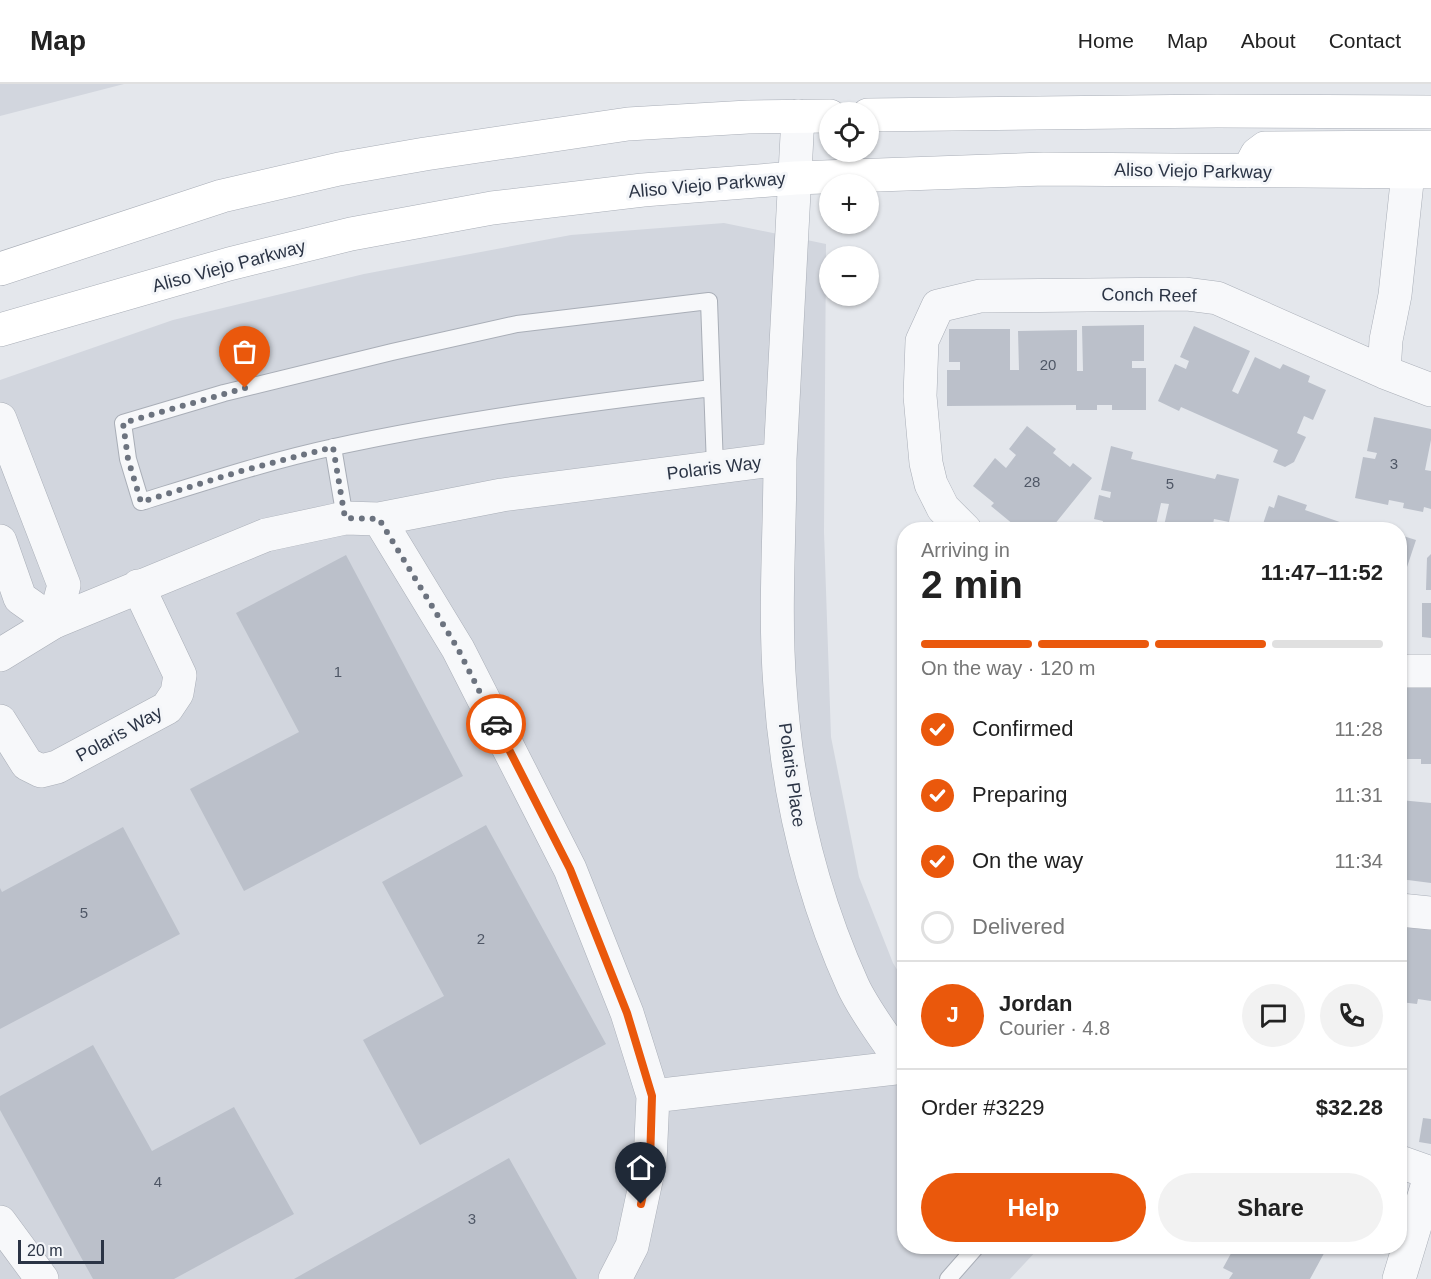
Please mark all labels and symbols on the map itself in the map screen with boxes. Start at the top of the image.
street label: Aliso Viejo Parkway [1114,160,1272,182]
street label: Aliso Viejo Parkway [628,168,786,202]
street label: Aliso Viejo Parkway [150,236,308,296]
street label: Conch Reef [1101,284,1198,306]
pin [219,326,270,388]
house number: 20 [1040,356,1056,373]
street label: Polaris Way [665,452,763,484]
house number: 3 [1390,455,1398,472]
house number: 28 [1024,473,1040,490]
house number: 5 [1166,475,1174,492]
house number: 1 [334,663,342,680]
courier [466,694,526,754]
street label: Polaris Way [72,702,166,766]
street label: Polaris Place [775,722,809,828]
house number: 5 [80,904,88,921]
house number: 2 [477,930,485,947]
pin [615,1142,666,1204]
house number: 4 [154,1173,162,1190]
house number: 3 [468,1210,476,1227]
scale bar [18,1237,104,1264]

